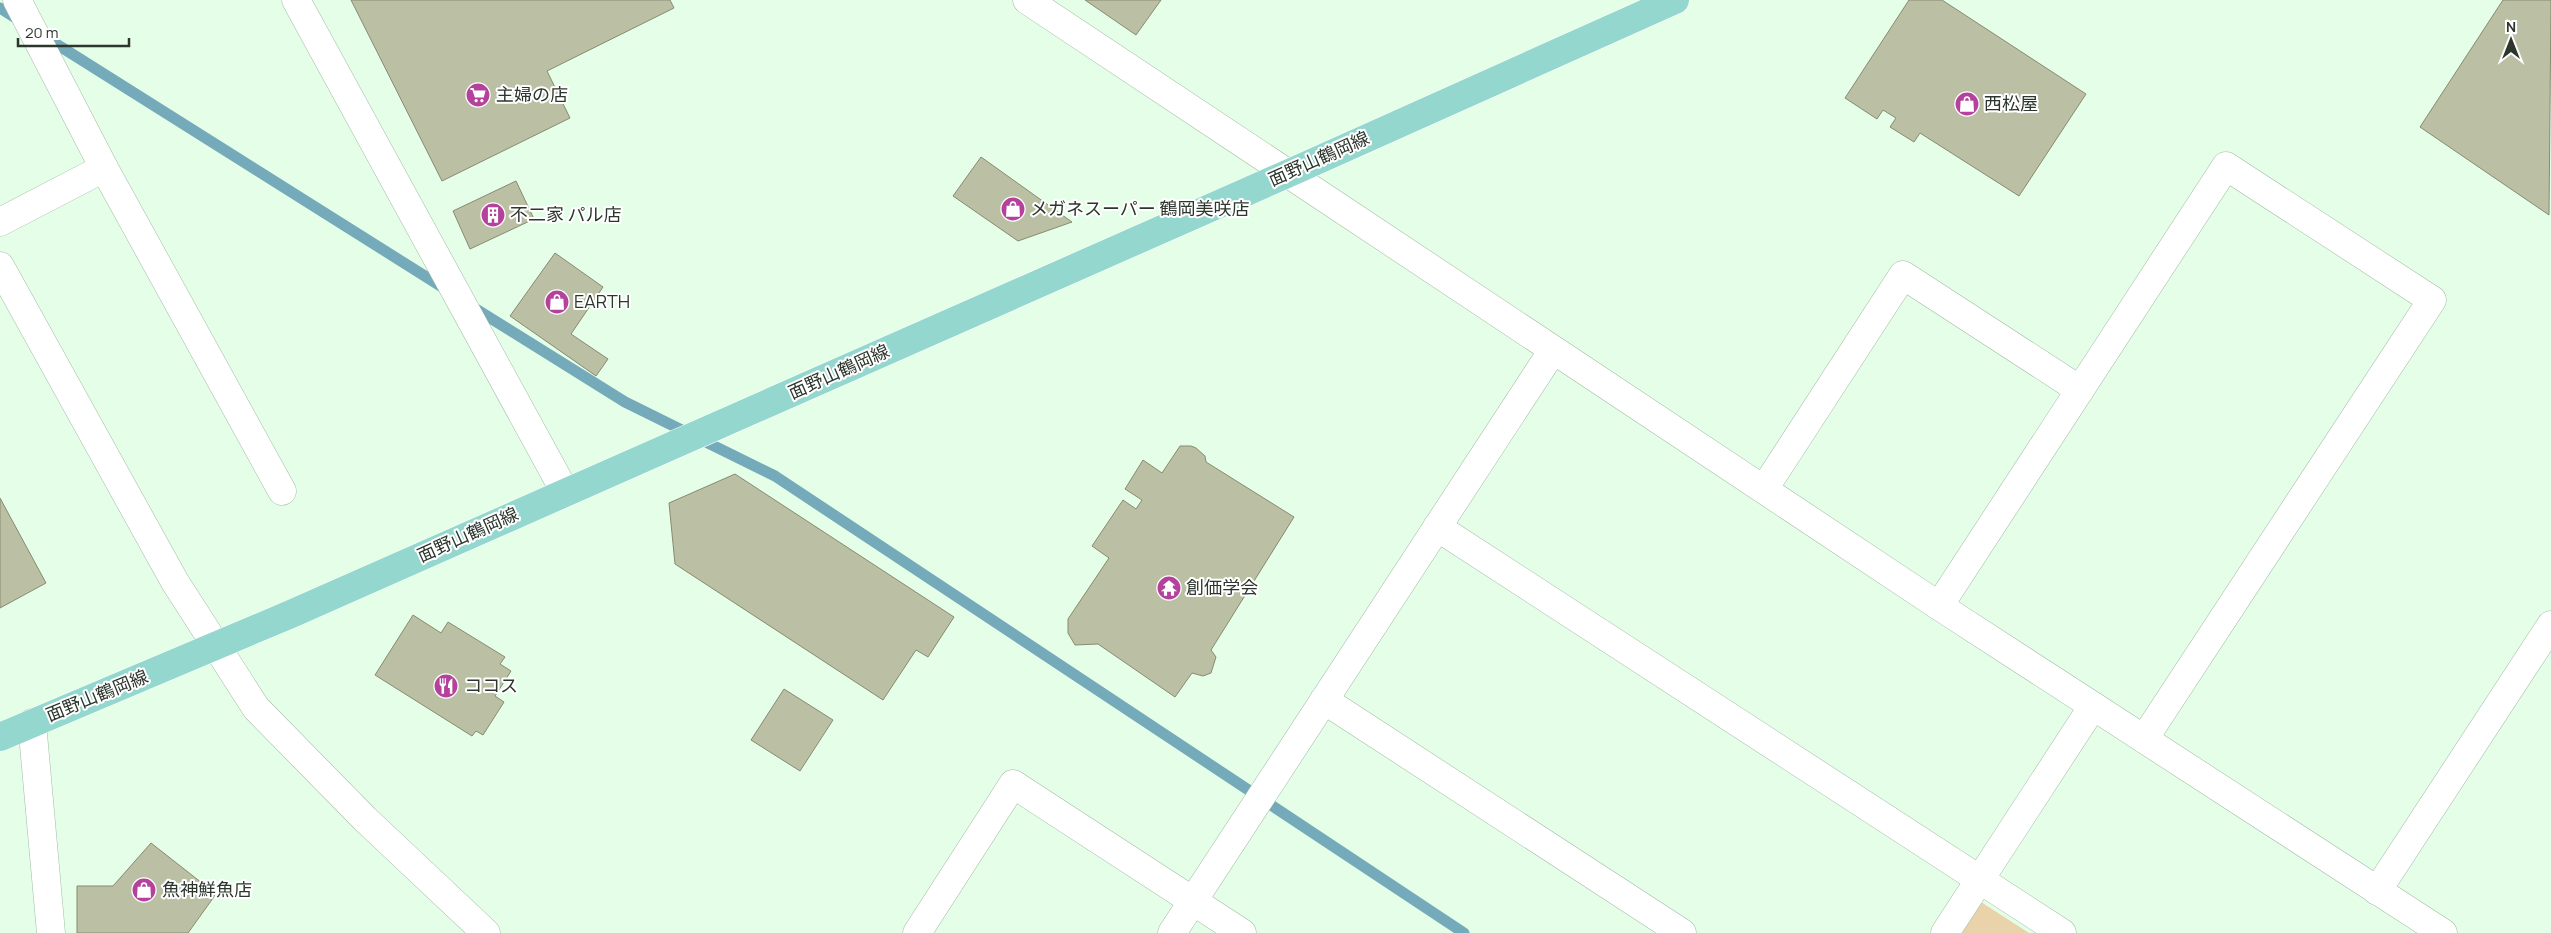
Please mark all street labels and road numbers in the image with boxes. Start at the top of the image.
street label: 面野山鶴岡線 [1264,125,1373,191]
street label: 面野山鶴岡線 [784,338,893,404]
street label: 面野山鶴岡線 [413,501,522,567]
street label: 面野山鶴岡線 [42,664,151,726]

